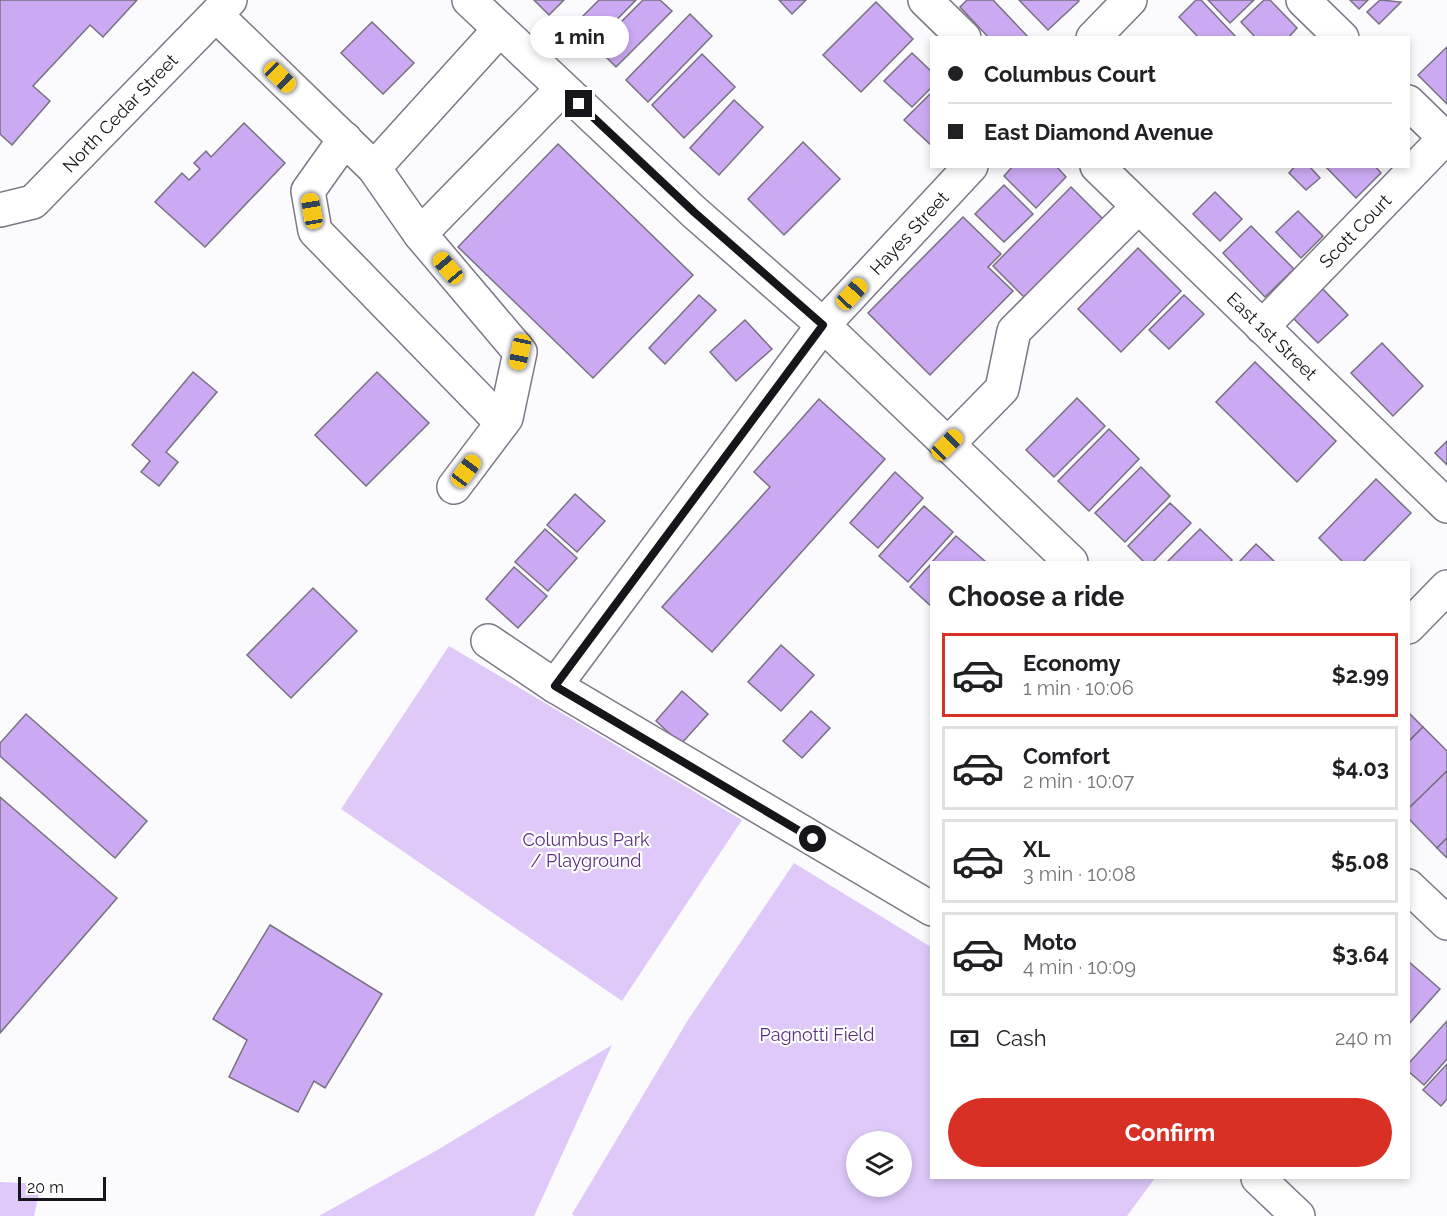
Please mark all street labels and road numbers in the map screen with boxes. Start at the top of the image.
street label: North Cedar Street [58,50,182,176]
street label: Hayes Street [865,187,953,279]
street label: Scott Court [1315,190,1395,272]
street label: East 1st Street [1223,288,1321,384]

